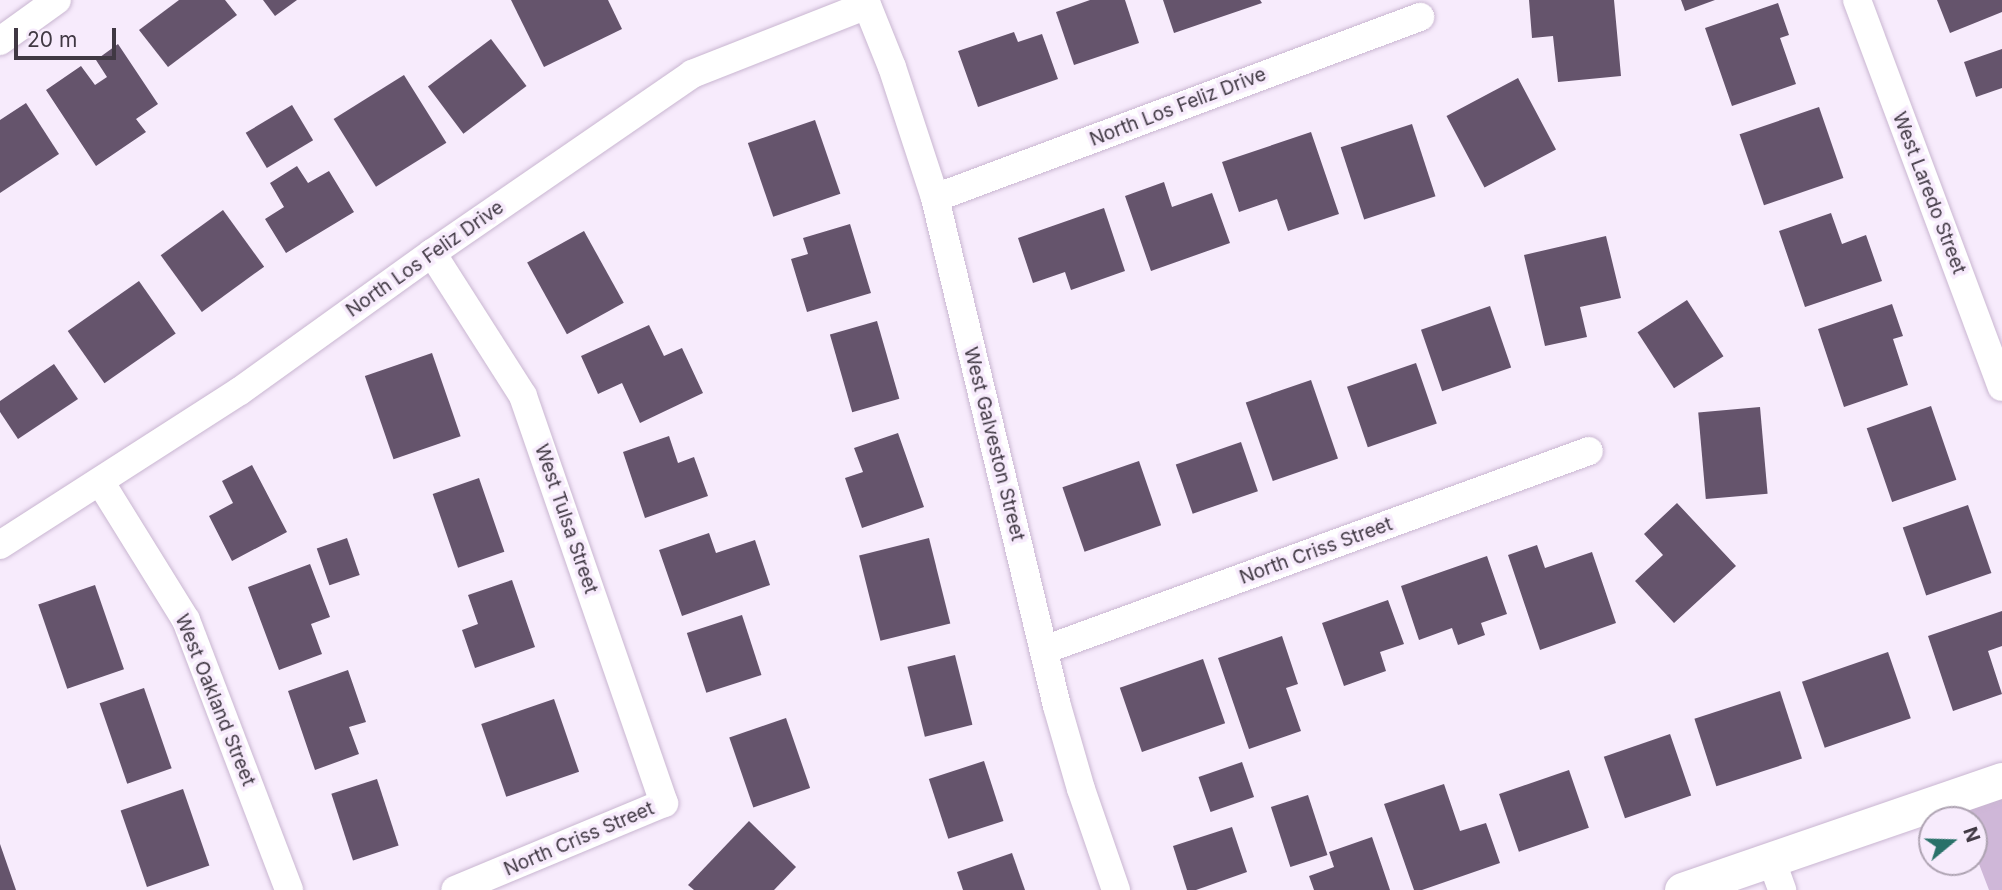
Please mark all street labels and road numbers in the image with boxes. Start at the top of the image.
street label: North Los Feliz Drive [1087,63,1269,151]
street label: West Laredo Street [1888,109,1970,277]
street label: North Los Feliz Drive [342,196,508,322]
street label: West Galveston Street [959,345,1029,543]
street label: West Tulsa Street [530,441,602,597]
street label: North Criss Street [1237,513,1395,589]
street label: West Oakland Street [170,611,260,789]
street label: North Criss Street [500,797,658,881]

